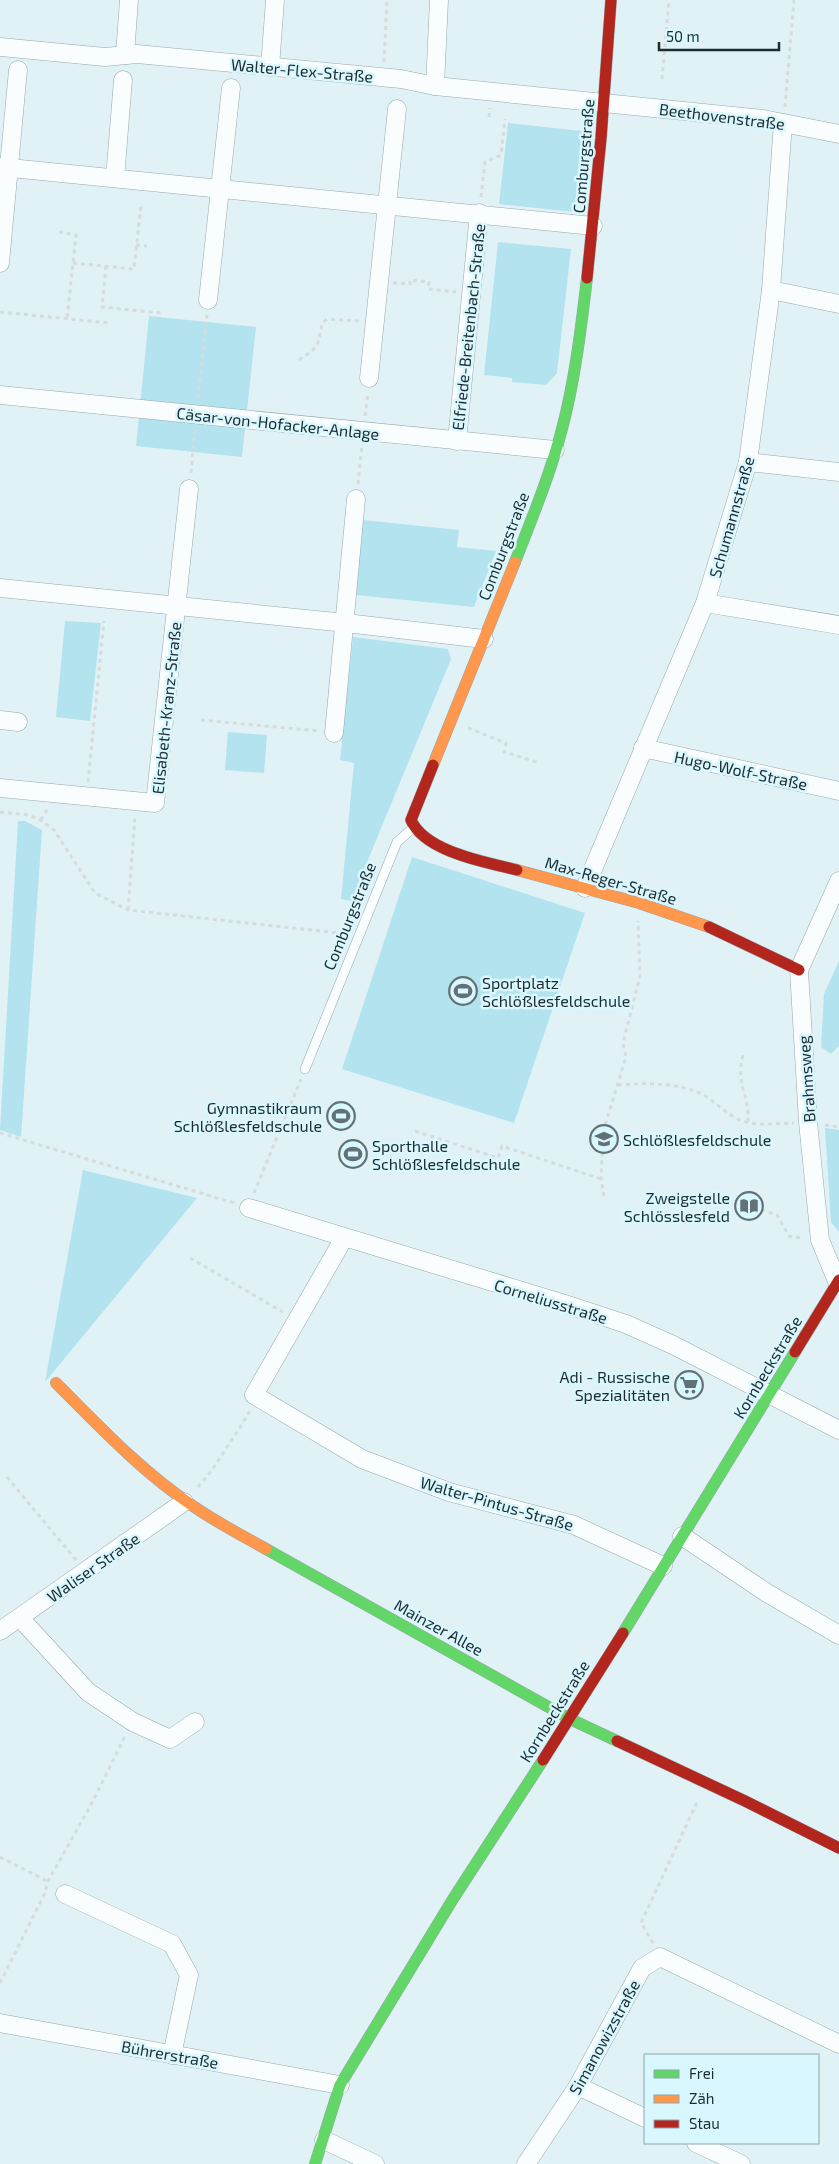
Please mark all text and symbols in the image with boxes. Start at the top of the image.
scale bar [659,20,779,52]
text: 50 m [666,27,700,45]
street label: Walter-Flex-Straße [230,54,374,86]
street label: Comburgstraße [569,98,597,214]
street label: Beethovenstraße [658,99,786,133]
street label: Elfriede-Breitenbach-Straße [448,223,488,431]
street label: Cäsar-von-Hofacker-Anlage [176,403,380,443]
street label: Schumannstraße [705,454,757,580]
street label: Comburgstraße [474,489,532,603]
street label: Elisabeth-Kranz-Straße [147,621,185,795]
street label: Hugo-Wolf-Straße [673,747,809,793]
street label: Max-Reger-Straße [543,852,679,908]
street label: Comburgstraße [319,859,379,973]
place label: Sportplatz Schlößlesfeldschule [482,973,630,1010]
sports icon: Sportplatz Schlößlesfeldschule [448,976,478,1006]
street label: Brahmsweg [793,1035,819,1123]
place label: Gymnastikraum Schlößlesfeldschule [174,1098,322,1135]
sports icon: Gymnastikraum Schlößlesfeldschule [326,1101,356,1131]
school or university icon: Schlößlesfeldschule [589,1124,619,1154]
place label: Schlößlesfeldschule [623,1130,771,1149]
place label: Sporthalle Schlößlesfeldschule [372,1136,520,1173]
sports icon: Sporthalle Schlößlesfeldschule [338,1139,368,1169]
place label: Zweigstelle Schlösslesfeld [624,1188,730,1225]
library icon: Zweigstelle Schlösslesfeld [734,1191,764,1221]
street label: Corneliusstraße [492,1275,610,1327]
street label: Kornbeckstraße [729,1312,805,1422]
place label: Adi - Russische Spezialitäten [560,1367,670,1404]
supermarket icon: Adi - Russische Spezialitäten [674,1370,704,1400]
street label: Walter-Pintus-Straße [418,1472,576,1534]
street label: Waliser Straße [43,1528,143,1606]
street label: Mainzer Allee [391,1595,487,1659]
street label: Kornbeckstraße [515,1657,593,1765]
street label: Simanowizstraße [565,1976,643,2098]
street label: Bührerstraße [120,2036,220,2072]
legend [644,2054,819,2144]
text: Frei [689,2064,714,2082]
text: Zäh [689,2089,714,2107]
text: Stau [689,2114,720,2132]

